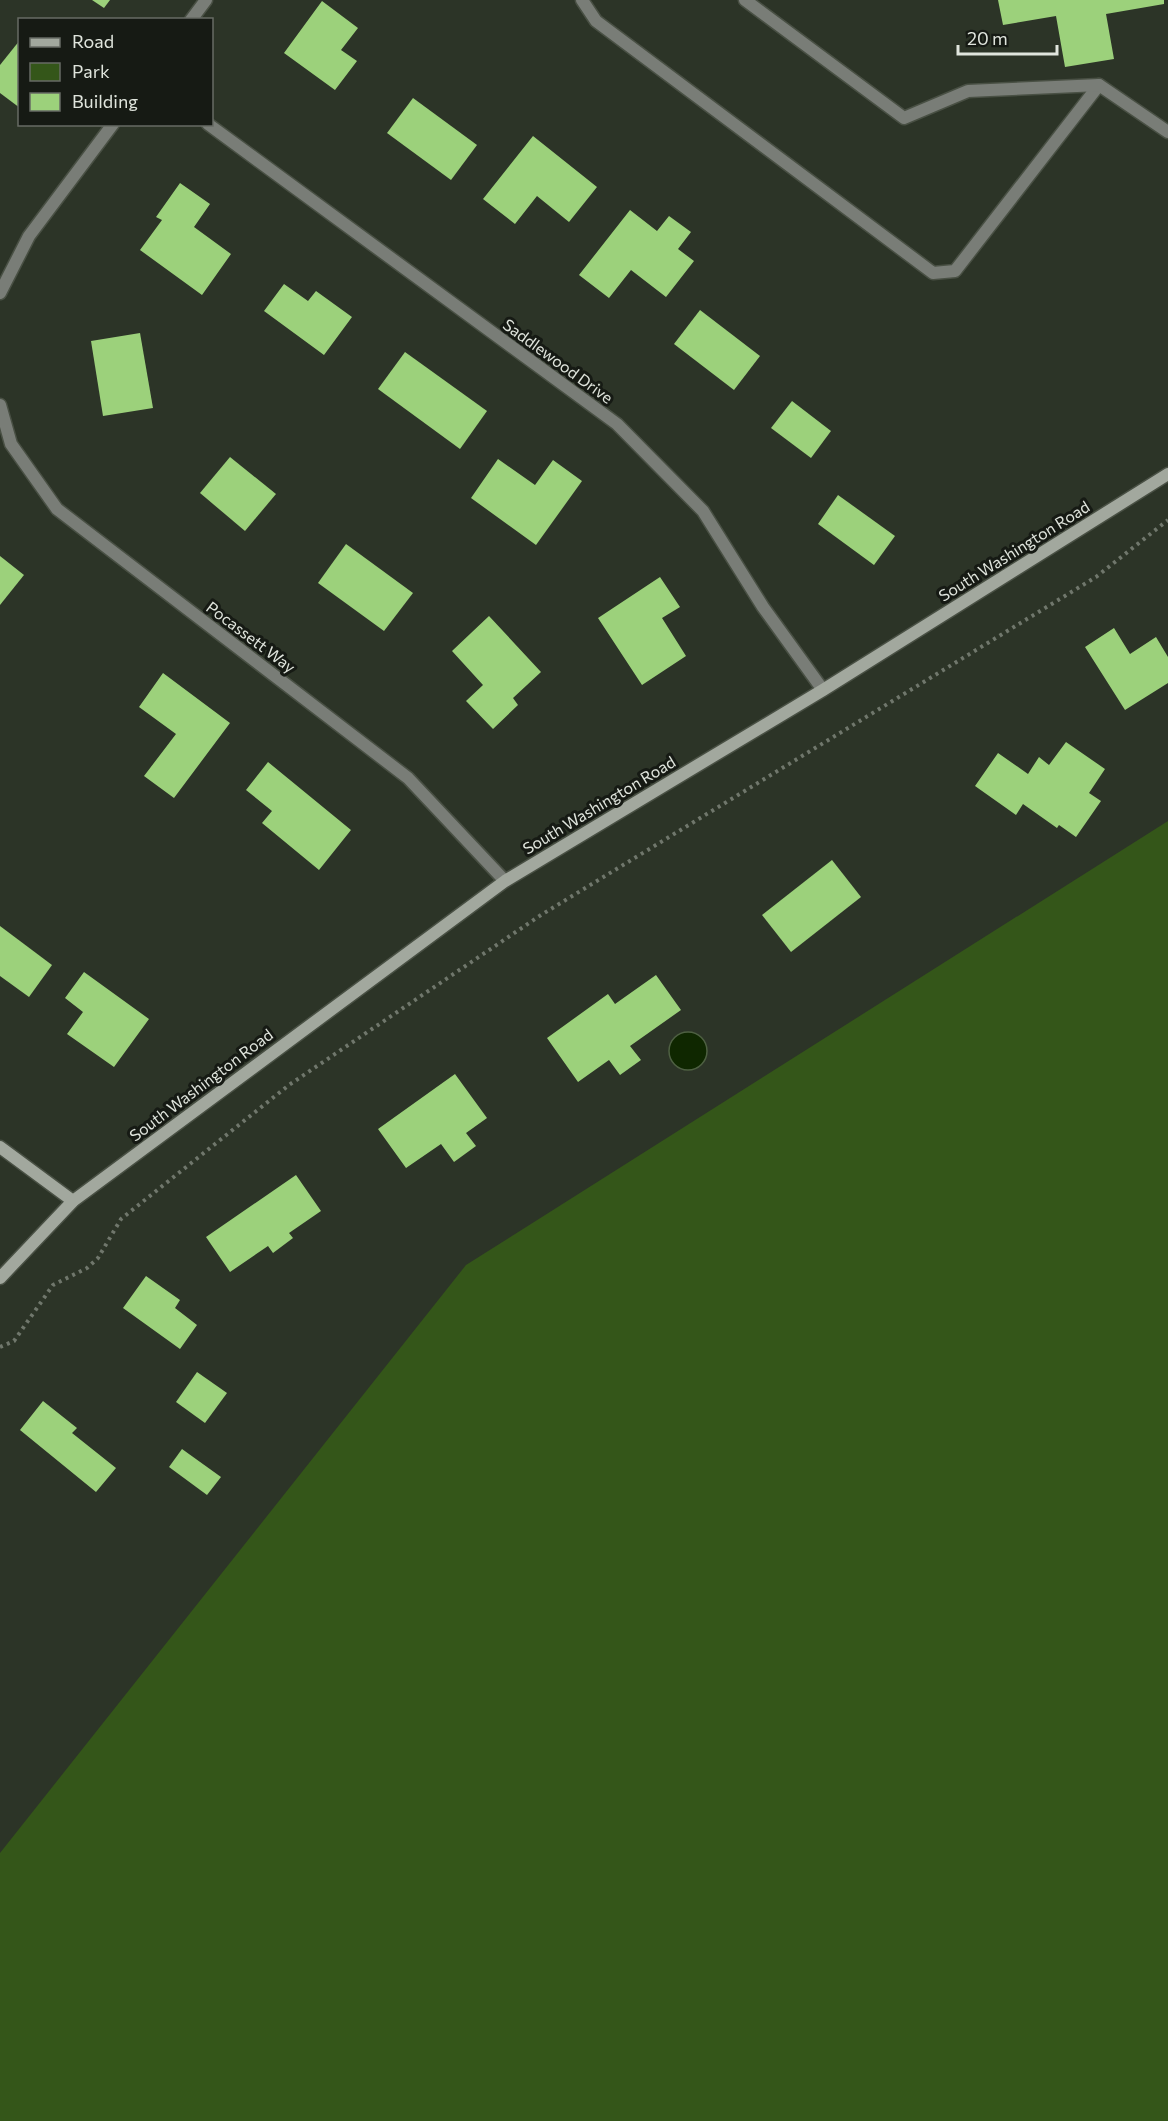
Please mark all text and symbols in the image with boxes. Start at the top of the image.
legend [18,18,213,126]
scale bar [958,18,1057,56]
text: 20 m [967,27,1008,49]
text: Road [72,30,114,52]
text: Park [72,60,110,82]
text: Building [72,90,138,112]
street label: Saddlewood Drive [500,314,617,407]
street label: South Washington Road [935,496,1093,605]
street label: Pocassett Way [203,597,300,676]
street label: South Washington Road [519,751,678,858]
street label: South Washington Road [125,1025,276,1145]

